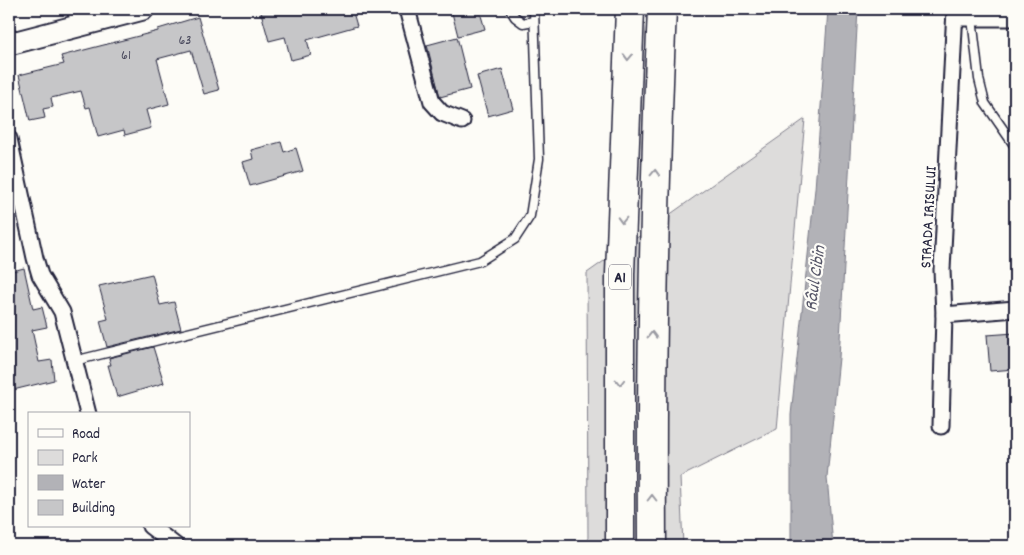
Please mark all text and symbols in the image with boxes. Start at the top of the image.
house number: 63 [178,31,192,51]
house number: 61 [121,46,131,66]
one-way arrow [623,54,634,62]
street label: STRADA IRISULUI [915,165,944,269]
one-way arrow [650,168,661,176]
one-way arrow [617,216,627,224]
water label: Râul Cibin [800,244,834,313]
road number: A1 [609,264,631,290]
one-way arrow [647,331,657,338]
one-way arrow [615,379,625,387]
legend [28,412,190,528]
text: Road [72,424,100,446]
text: Park [72,448,98,470]
text: Water [72,474,106,496]
one-way arrow [647,493,657,501]
text: Building [72,498,115,520]

